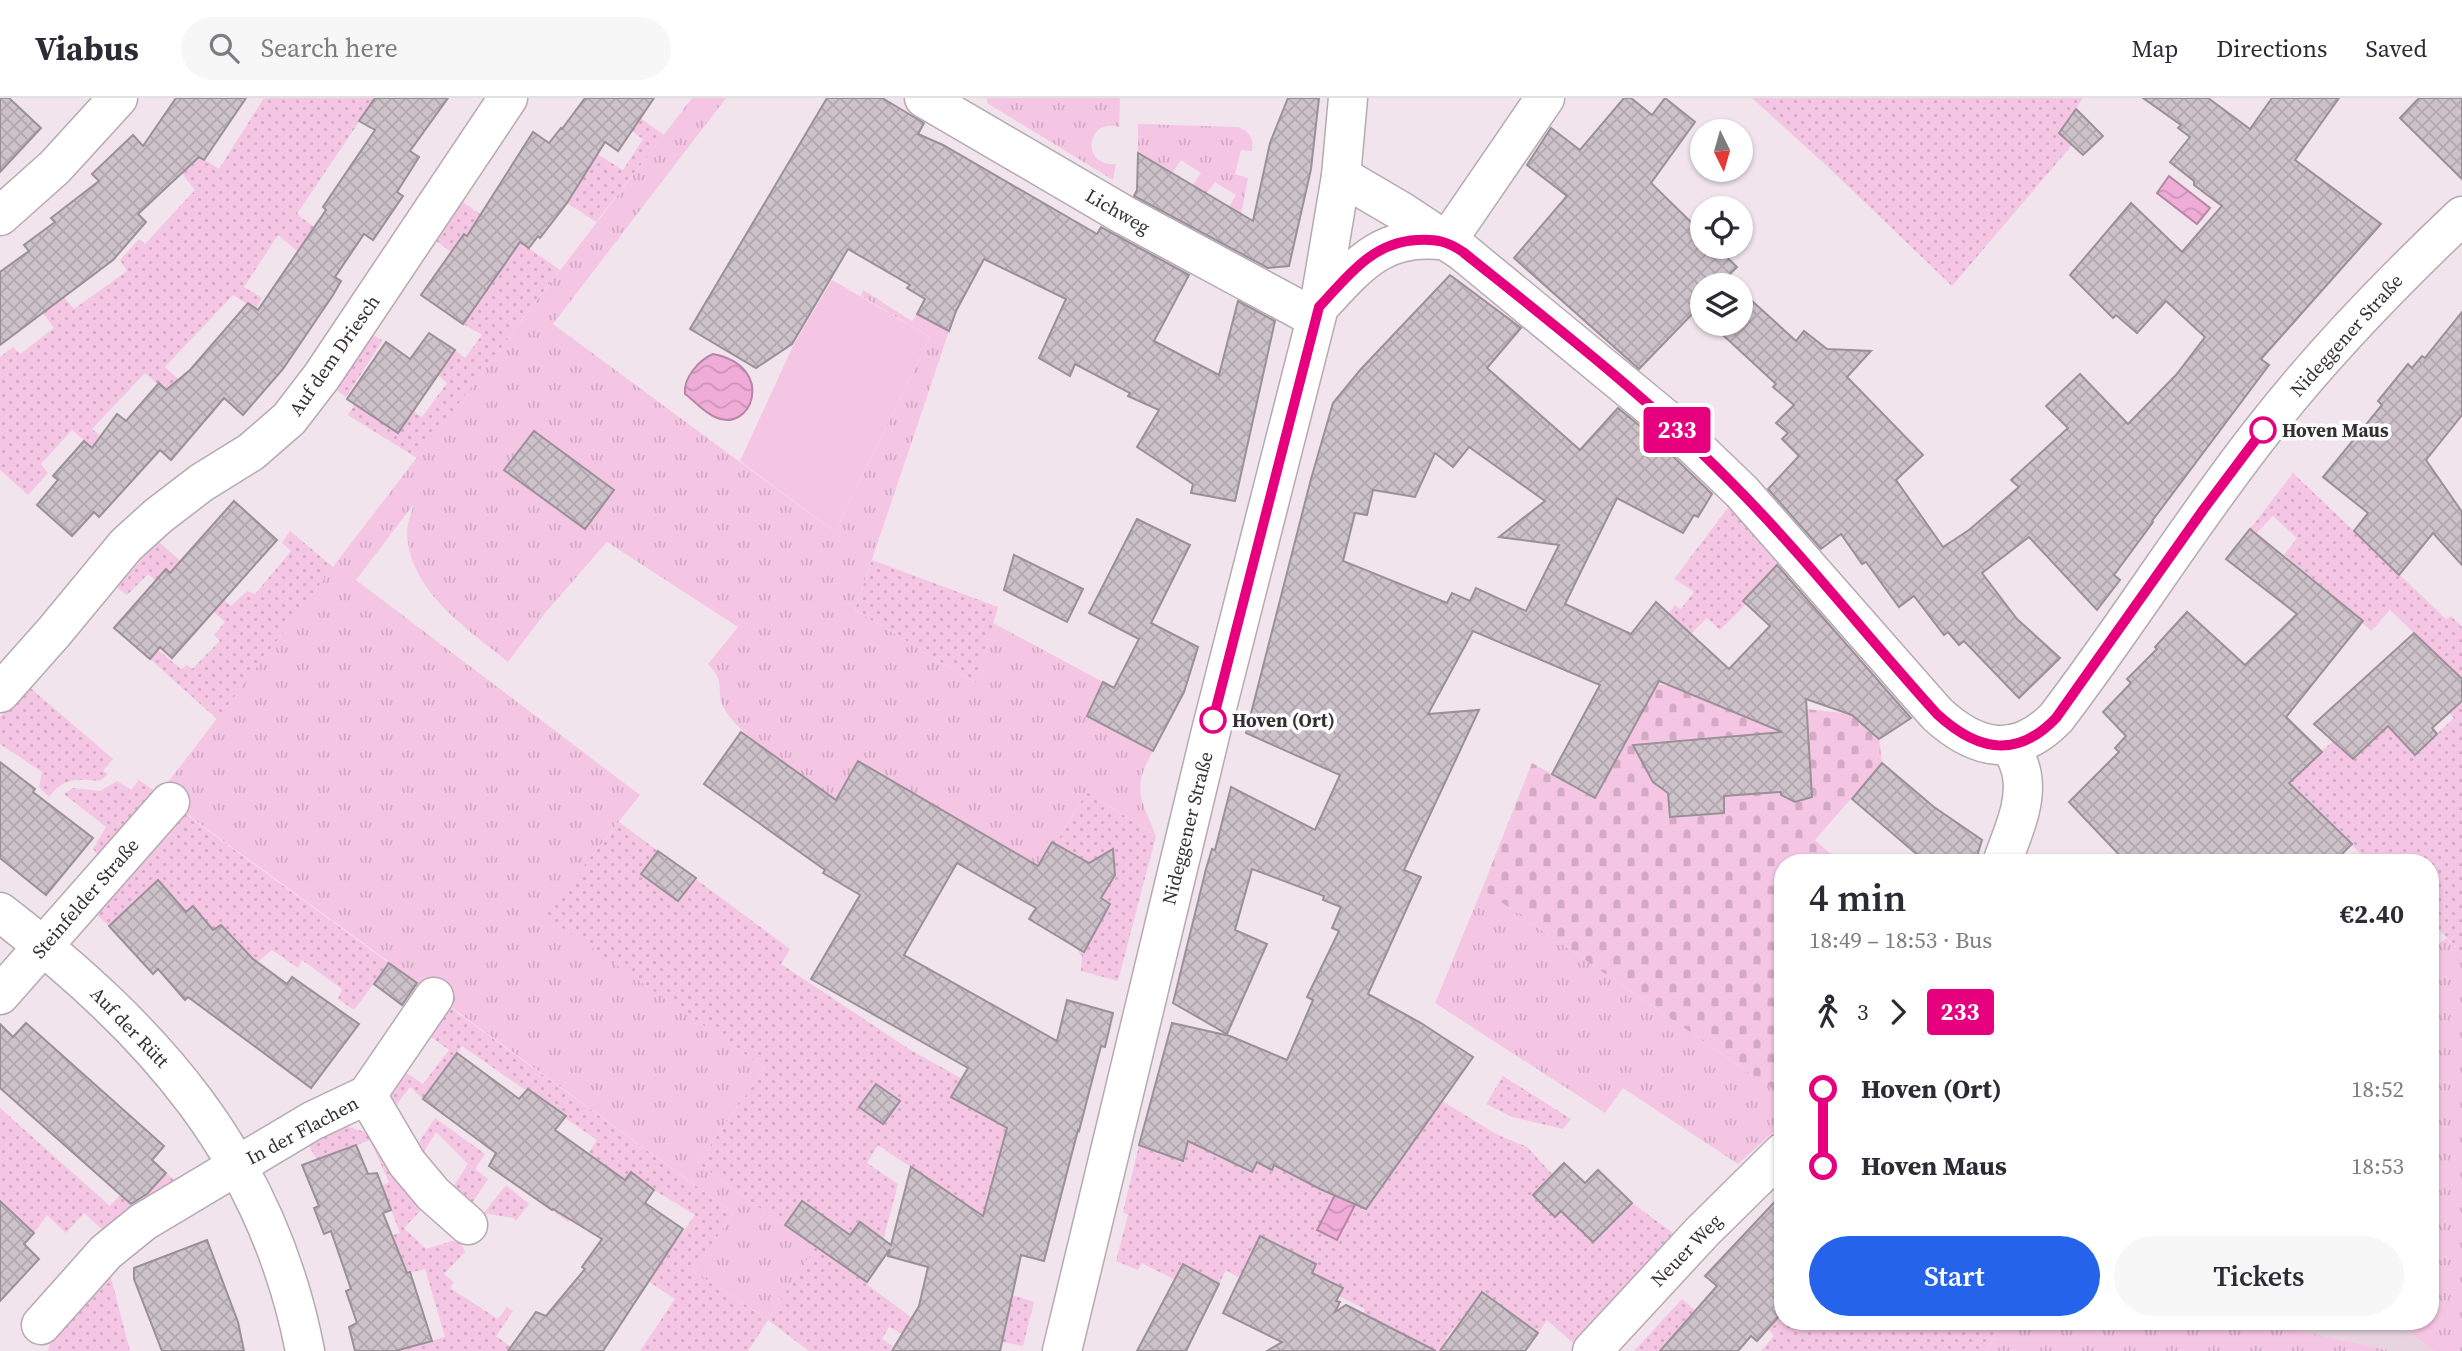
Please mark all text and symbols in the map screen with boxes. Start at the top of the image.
search box [181,17,671,80]
text: Viabus [35,26,139,71]
icon: search [205,29,243,67]
text: Search here [261,30,398,66]
text: Map [2131,32,2178,65]
text: Directions [2216,32,2327,65]
text: Saved [2365,32,2427,65]
north arrow [1690,119,1754,182]
map controls [1690,119,1753,336]
street label: Lichweg [1081,182,1155,240]
button: locate [1690,196,1753,259]
street label: Nideggener Straße [2284,268,2408,402]
button: layers [1690,273,1753,336]
street label: Auf dem Driesch [283,289,385,421]
line badge: 233 [1637,407,1717,453]
text: 233 [1657,413,1697,446]
marker: Hoven Maus [2250,417,2276,443]
place label: Hoven Maus [2282,417,2389,443]
marker: Hoven (Ort) [1200,707,1226,733]
place label: Hoven (Ort) [1232,707,1335,733]
street label: Nideggener Straße [1155,749,1219,907]
street label: Steinfelder Straße [26,832,144,964]
text: 4 min [1809,872,1907,924]
text: €2.40 [2340,896,2404,932]
text: 18:49 – 18:53 · Bus [1809,924,1992,956]
street label: Auf der Rütt [85,981,176,1074]
icon: walk [1809,993,1847,1031]
icon: forward [1879,993,1917,1031]
text: 233 [1941,995,1980,1028]
text: 3 [1857,996,1869,1028]
text: Hoven (Ort) [1861,1071,2002,1107]
text: 18:52 [2351,1073,2404,1105]
street label: In der Flachen [241,1089,363,1171]
text: Hoven Maus [1861,1148,2007,1184]
text: 18:53 [2351,1150,2404,1182]
street label: Neuer Weg [1645,1208,1728,1292]
button: Start [1809,1236,2100,1316]
button: Tickets [2114,1236,2404,1316]

